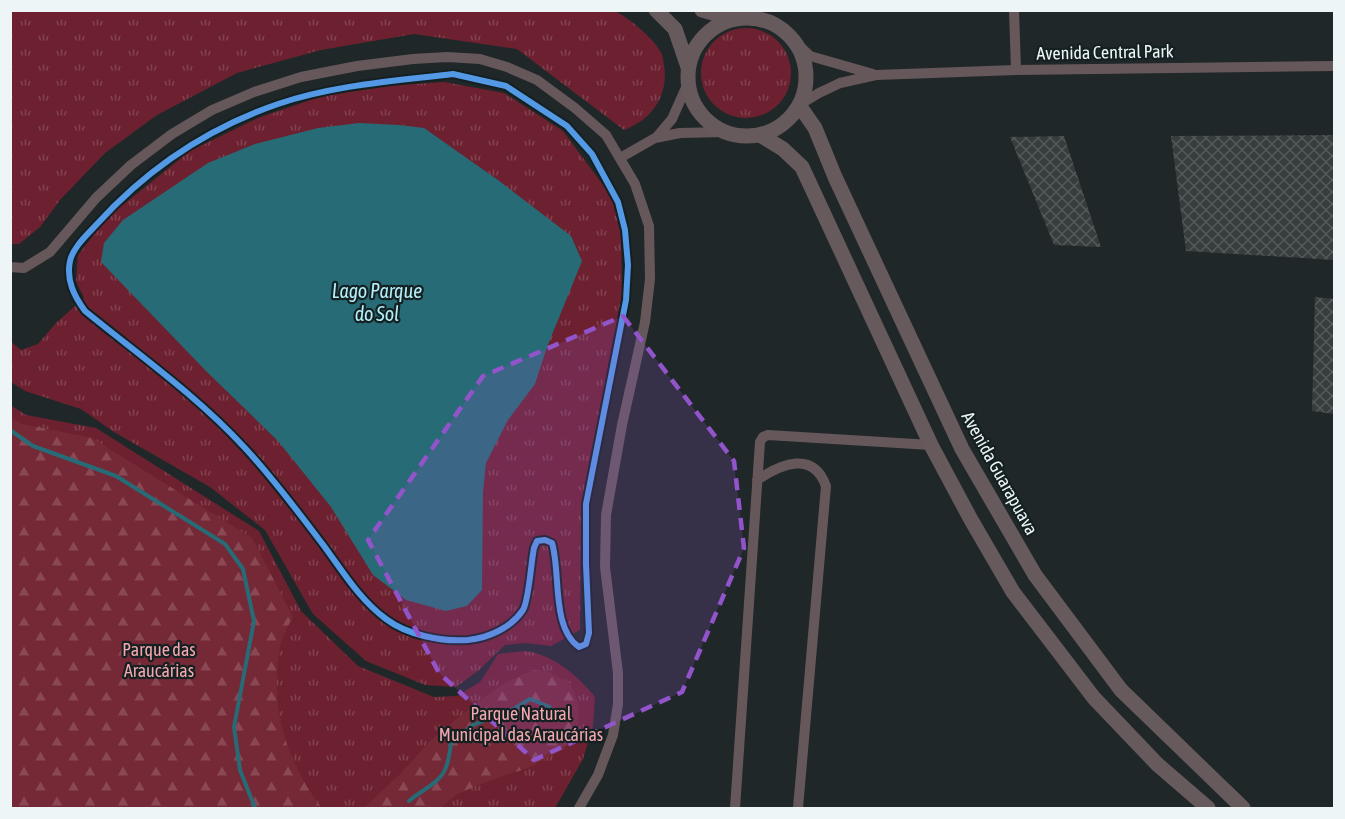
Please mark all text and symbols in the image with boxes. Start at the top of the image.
street label: Avenida Central Park [1036,40,1174,64]
water label: Lago Parque do Sol [332,279,422,325]
street label: Avenida Guarapuava [957,408,1043,538]
park label: Parque das Araucárias [122,639,196,681]
park label: Parque Natural Municipal das Araucárias [439,703,603,745]

